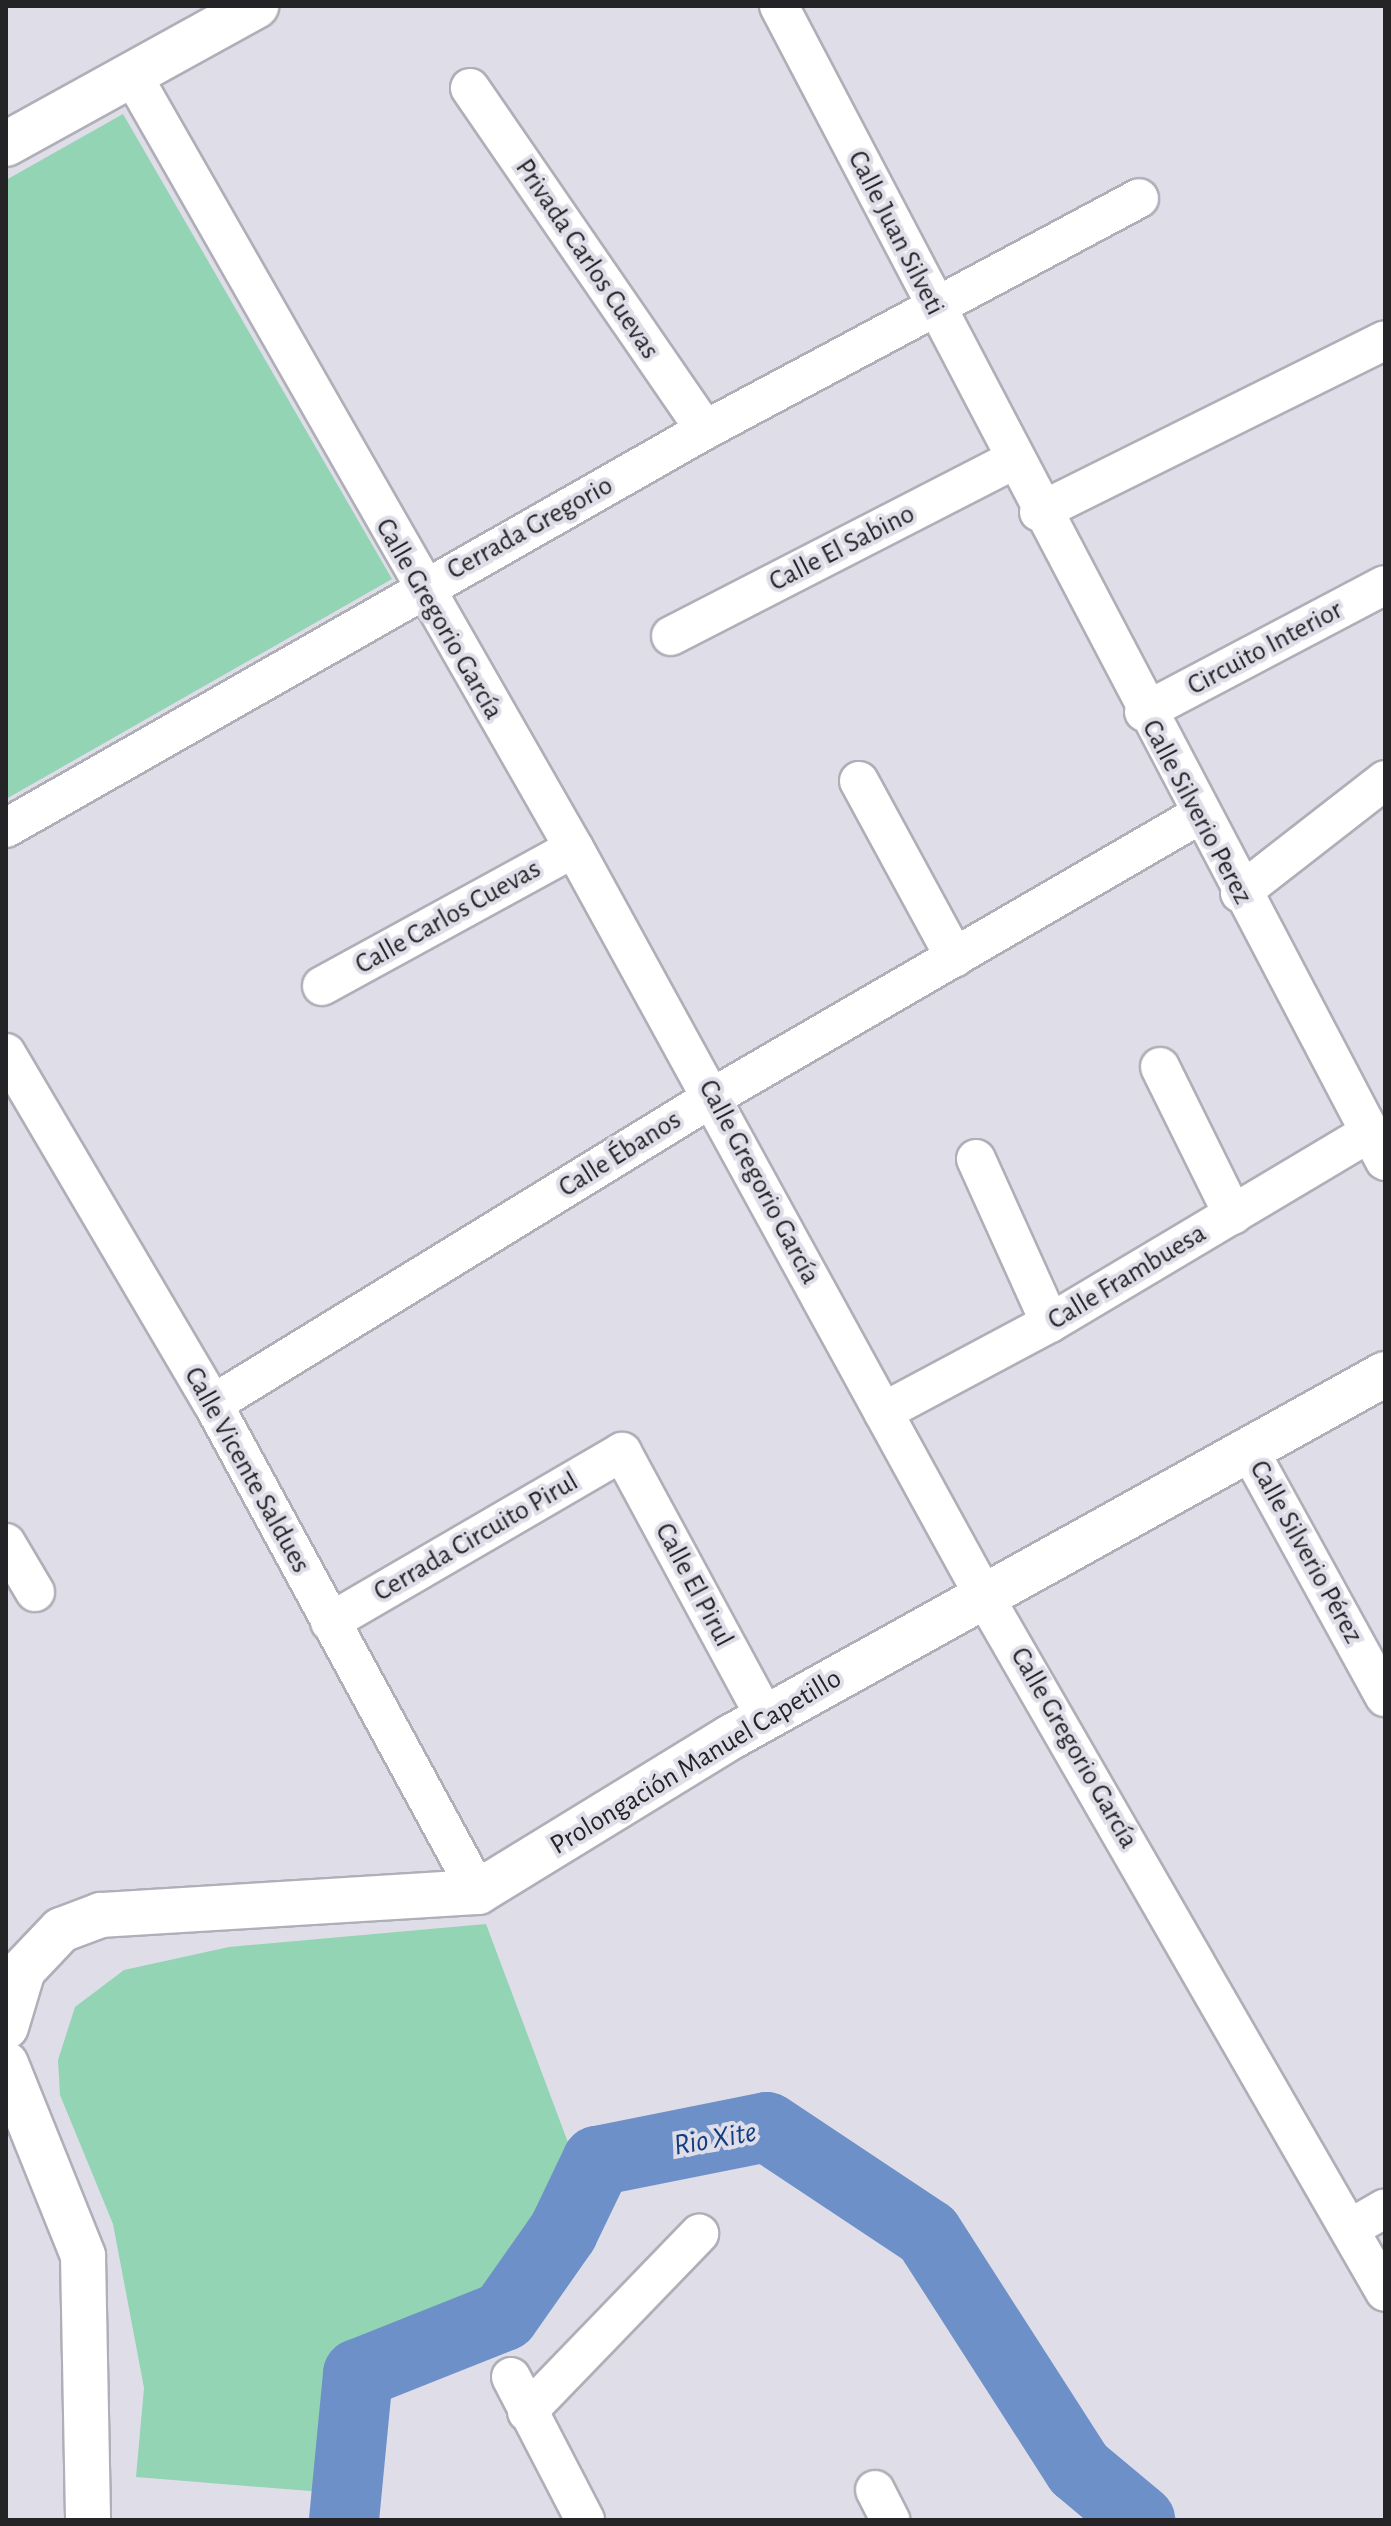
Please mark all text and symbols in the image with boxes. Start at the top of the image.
street label: Calle Juan Silveti [840,145,952,321]
street label: Privada Carlos Cuevas [508,152,666,366]
street label: Cerrada Gregorio [441,469,619,587]
street label: Calle El Sabino [764,497,920,599]
street label: Calle Gregorio García [368,512,510,726]
street label: Circuito Interior [1182,593,1348,703]
street label: Calle Silverio Perez [1134,714,1260,910]
street label: Calle Carlos Cuevas [349,852,547,982]
street label: Calle Gregorio García [691,1074,827,1290]
street label: Calle Ébanos [553,1103,687,1205]
street label: Calle Frambuesa [1042,1217,1212,1337]
street label: Calle Vicente Saldues [177,1361,317,1579]
street label: Calle Silverio Pérez [1242,1455,1370,1649]
street label: Cerrada Circuito Pirul [368,1465,584,1609]
street label: Calle El Pirul [647,1517,741,1653]
street label: Calle Gregorio García [1003,1641,1145,1855]
street label: Prolongación Manuel Capetillo [544,1662,848,1862]
water label: Rio Xite [671,2114,759,2164]

